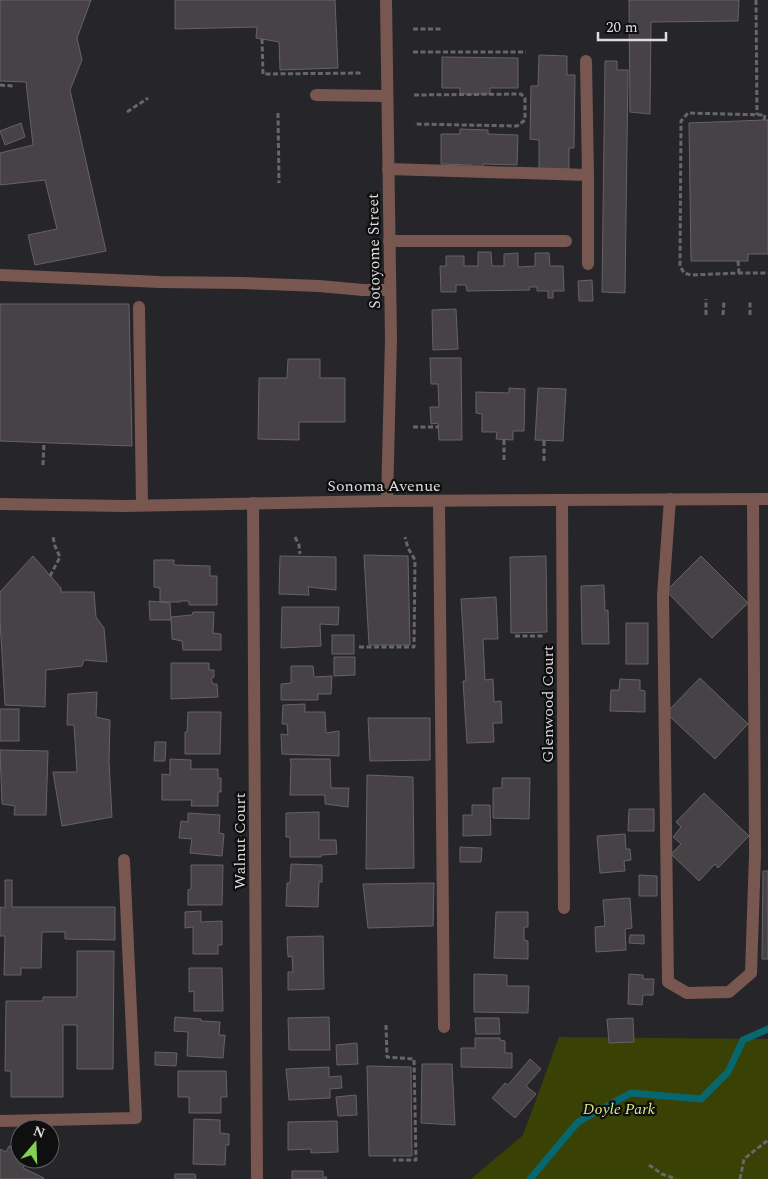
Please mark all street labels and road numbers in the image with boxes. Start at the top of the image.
street label: Sotoyome Street [361,193,387,309]
street label: Sonoma Avenue [327,474,441,498]
street label: Glenwood Court [536,645,560,763]
street label: Walnut Court [228,792,252,890]

